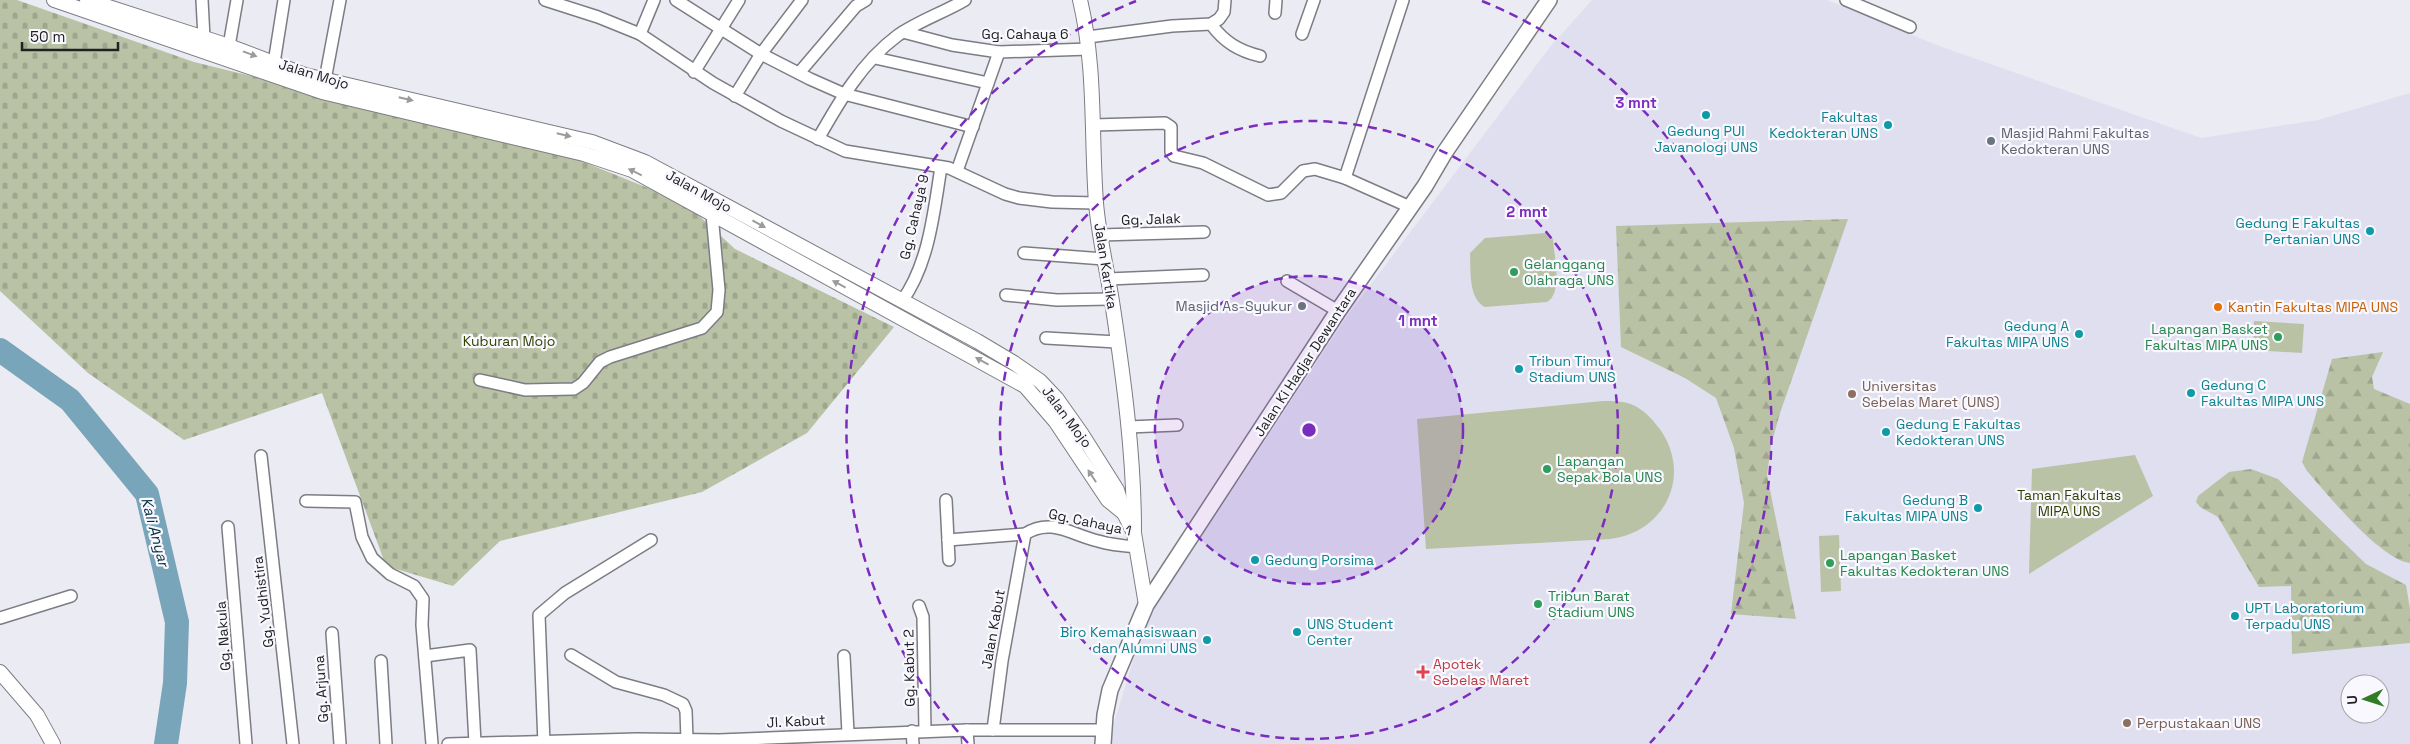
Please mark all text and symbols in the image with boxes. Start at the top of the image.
scale bar [22,20,119,52]
street label: Gg. Cahaya 6 [981,25,1069,43]
text: 50 m [30,27,65,46]
one-way arrow [242,51,257,58]
street label: Jalan Mojo [277,55,351,93]
text: 3 mnt [1615,93,1657,112]
one-way arrow [398,95,413,103]
place label: Fakultas Kedokteran UNS [1769,108,1878,142]
marker: Gedung PUI Javanologi UNS [1700,109,1712,121]
marker: Fakultas Kedokteran UNS [1882,119,1894,131]
place label: Gedung PUI Javanologi UNS [1654,122,1758,156]
place label: Masjid Rahmi Fakultas Kedokteran UNS [2001,124,2149,158]
one-way arrow [556,131,571,139]
marker: Masjid Rahmi Fakultas Kedokteran UNS [1985,135,1997,147]
street label: Jalan Mojo [663,166,735,216]
one-way arrow [628,168,643,176]
street label: Gg. Cahaya 9 [895,172,933,262]
text: 2 mnt [1506,202,1548,221]
street label: Gg. Jalak [1121,209,1182,229]
place label: Gedung E Fakultas Pertanian UNS [2235,214,2360,248]
one-way arrow [751,220,766,228]
street label: Jalan Kartika [1090,222,1122,310]
marker: Gedung E Fakultas Pertanian UNS [2364,225,2376,237]
place label: Gelanggang Olahraga UNS [1524,255,1614,289]
marker: Gelanggang Olahraga UNS [1508,266,1520,278]
one-way arrow [832,280,846,288]
street label: Jalan Ki Hadjar Dewantara [1250,284,1360,440]
place label: Masjid As-Syukur [1176,297,1292,315]
place label: Kantin Fakultas MIPA UNS [2228,298,2398,316]
marker: Masjid As-Syukur [1296,300,1308,312]
marker: Kantin Fakultas MIPA UNS [2212,301,2224,313]
text: 1 mnt [1398,311,1438,330]
place label: Gedung A Fakultas MIPA UNS [1946,317,2069,351]
place label: Lapangan Basket Fakultas MIPA UNS [2145,320,2268,354]
marker: Gedung A Fakultas MIPA UNS [2073,328,2085,340]
marker: Lapangan Basket Fakultas MIPA UNS [2272,331,2284,343]
park label: Kuburan Mojo [463,332,555,350]
place label: Tribun Timur Stadium UNS [1529,352,1616,386]
one-way arrow [975,357,989,365]
marker: Tribun Timur Stadium UNS [1513,363,1525,375]
place label: Gedung C Fakultas MIPA UNS [2201,376,2324,410]
place label: Universitas Sebelas Maret (UNS) [1862,377,2000,411]
street label: Jalan Mojo [1038,383,1096,451]
marker: Gedung C Fakultas MIPA UNS [2185,387,2197,399]
marker: Universitas Sebelas Maret (UNS) [1846,388,1858,400]
place label: Gedung E Fakultas Kedokteran UNS [1896,415,2021,449]
centre of rings [1300,421,1318,439]
marker: Gedung E Fakultas Kedokteran UNS [1880,426,1892,438]
place label: Lapangan Sepak Bola UNS [1557,452,1662,486]
marker: Lapangan Sepak Bola UNS [1541,463,1553,475]
one-way arrow [1088,469,1097,483]
park label: Taman Fakultas MIPA UNS [2017,486,2121,520]
place label: Gedung B Fakultas MIPA UNS [1845,491,1968,525]
water label: Kali Anyar [137,495,174,570]
marker: Gedung B Fakultas MIPA UNS [1972,502,1984,514]
street label: Gg. Cahaya 1 [1047,504,1133,540]
place label: Lapangan Basket Fakultas Kedokteran UNS [1840,546,2009,580]
place label: Gedung Porsima [1265,551,1374,569]
marker: Gedung Porsima [1249,554,1261,566]
street label: Gg. Yudhistira [248,555,278,649]
marker: Lapangan Basket Fakultas Kedokteran UNS [1824,557,1836,569]
place label: Tribun Barat Stadium UNS [1548,587,1635,621]
street label: Jalan Kabut [977,588,1009,670]
marker: Tribun Barat Stadium UNS [1532,598,1544,610]
place label: UPT Laboratorium Terpadu UNS [2245,599,2364,633]
street label: Gg. Nakula [212,601,234,671]
marker: UPT Laboratorium Terpadu UNS [2229,610,2241,622]
place label: UNS Student Center [1307,615,1394,649]
place label: Biro Kemahasiswaan dan Alumni UNS [1060,623,1197,657]
marker: UNS Student Center [1291,626,1303,638]
street label: Gg. Kabut 2 [899,629,919,707]
marker: Biro Kemahasiswaan dan Alumni UNS [1201,634,1213,646]
street label: Gg. Arjuna [310,655,332,723]
place label: Apotek Sebelas Maret [1433,655,1529,689]
marker: Apotek Sebelas Maret [1417,666,1429,678]
north arrow [2340,674,2390,724]
text: U [2343,695,2361,705]
street label: Jl. Kabut [766,710,826,732]
place label: Perpustakaan UNS [2137,714,2261,732]
marker: Perpustakaan UNS [2121,717,2133,729]

